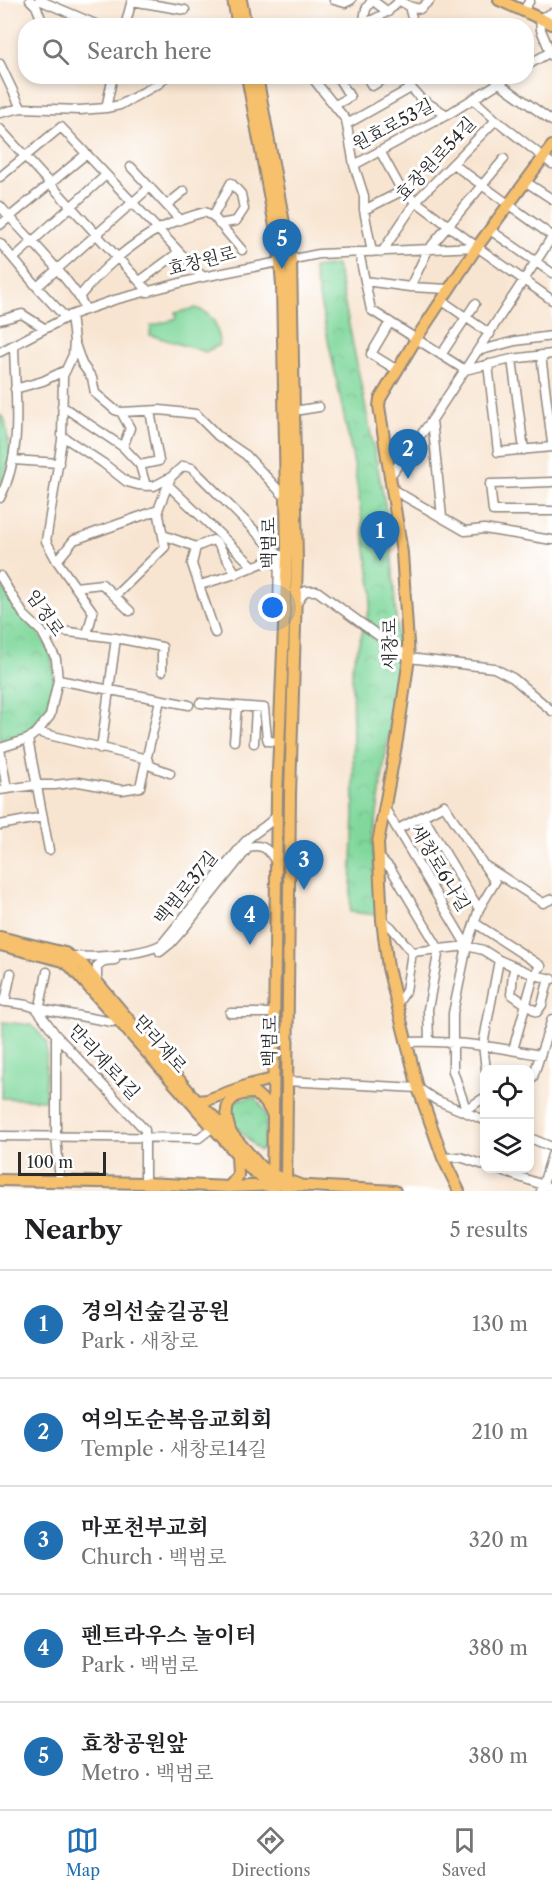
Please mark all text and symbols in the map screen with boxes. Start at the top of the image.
search box [18,18,534,84]
icon: search [39,35,72,68]
text: Search here [87,38,212,65]
street label: 원효로53길 [348,94,438,156]
street label: 효창원로54길 [391,112,481,206]
pin: 5 [262,220,302,269]
street label: 효창원로 [166,242,238,280]
pin: 2 [388,430,428,479]
pin: 1 [360,512,400,561]
street label: 백범로 [258,517,280,569]
street label: 임정로 [21,585,69,641]
your location [258,593,287,622]
street label: 새창로 [379,618,401,670]
street label: 새창로6나길 [405,821,475,915]
pin: 3 [284,840,324,890]
street label: 백범로37길 [150,847,222,929]
pin: 4 [230,896,270,945]
street label: 만리재로 [129,1011,191,1077]
street label: 백범로 [259,1015,281,1067]
street label: 만리재로1길 [64,1020,144,1104]
map controls [480,1065,534,1173]
button: locate [480,1065,534,1119]
button: layers [480,1119,534,1173]
scale bar [18,1149,106,1176]
text: 100 m [27,1152,73,1172]
text: Nearby [24,1214,122,1246]
text: 5 results [450,1218,528,1242]
text: 경의선숲길공원 [81,1298,230,1325]
text: 1 [39,1312,48,1336]
text: 130 m [472,1312,528,1336]
text: Park · 새창로 [81,1329,198,1353]
text: 여의도순복음교회회 [81,1406,272,1433]
text: 2 [38,1420,49,1444]
text: 210 m [471,1420,528,1444]
text: Temple · 새창로14길 [81,1437,267,1461]
text: 마포천부교회 [81,1514,209,1541]
text: 3 [38,1528,49,1552]
text: 320 m [469,1528,528,1552]
text: Church · 백범로 [81,1545,227,1569]
text: 펜트라우스 놀이터 [81,1622,257,1649]
text: 4 [38,1636,49,1660]
text: 380 m [469,1636,528,1660]
text: Park · 백범로 [81,1653,198,1677]
text: 효창공원앞 [81,1730,187,1757]
text: 5 [38,1744,49,1768]
text: 380 m [469,1744,528,1768]
text: Metro · 백범로 [81,1761,214,1785]
tab: Map [66,1824,100,1880]
tab: Directions [231,1824,310,1880]
tab: Saved [442,1824,486,1880]

